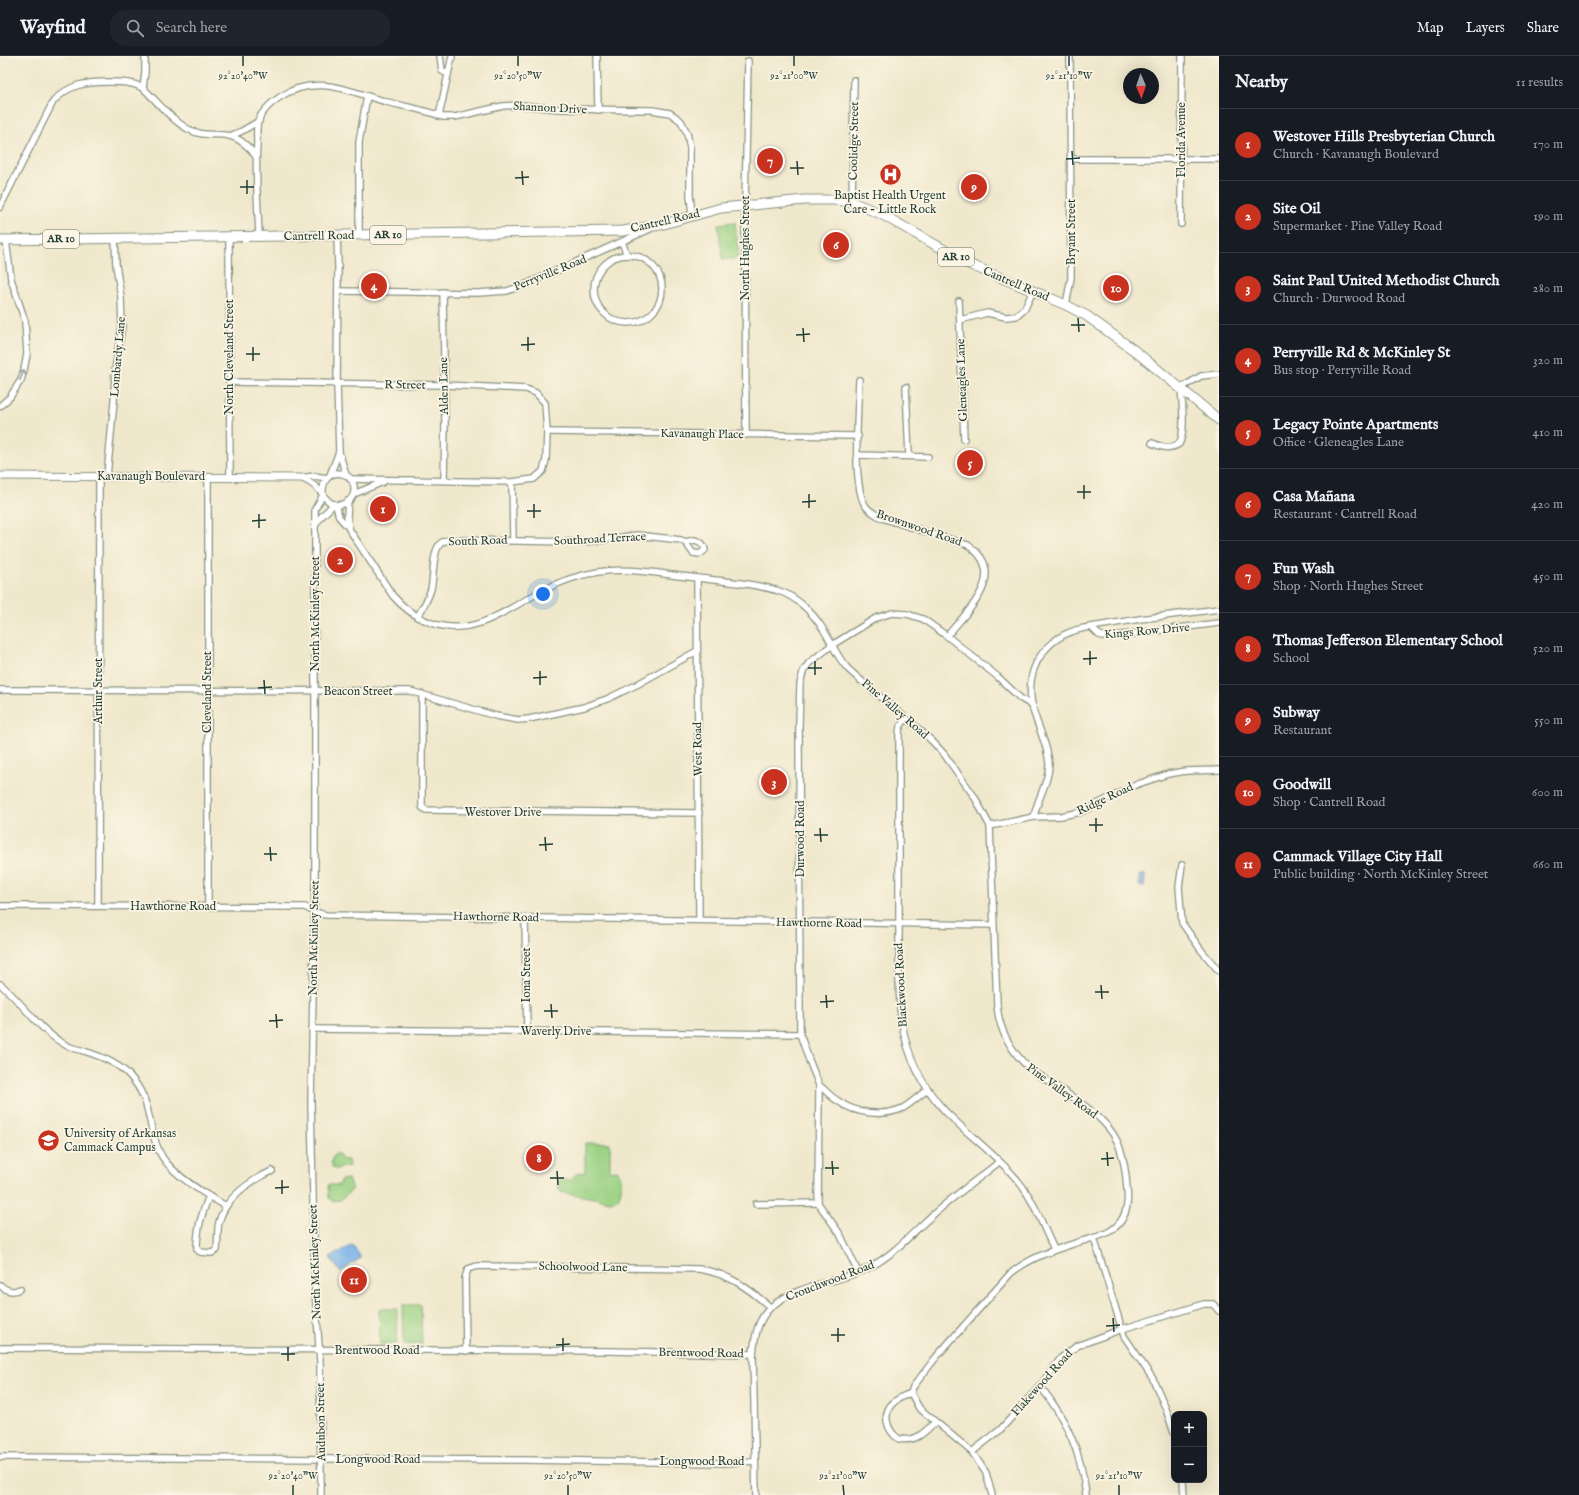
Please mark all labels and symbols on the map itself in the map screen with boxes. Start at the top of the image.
north arrow [1123,68,1159,104]
text: 92°20'40"W [218,70,268,83]
text: 92°20'50"W [493,70,542,83]
text: 92°21'00"W [769,70,818,83]
text: 92°21'10"W [1045,70,1093,83]
street label: Shannon Drive [513,99,588,117]
street label: Coolidge Street [846,101,862,181]
street label: Florida Avenue [1174,102,1189,178]
pin: 7 [757,146,783,176]
hospital icon: Baptist Health Urgent Care - Little Rock [877,161,903,187]
pin: 9 [961,172,987,202]
place label: Baptist Health Urgent Care - Little Rock [834,188,946,217]
street label: North Hughes Street [738,195,753,301]
street label: Bryant Street [1064,199,1079,265]
street label: Cantrell Road [629,206,702,236]
road number: AR 10 [370,226,406,244]
street label: Cantrell Road [284,228,355,244]
road number: AR 10 [43,230,79,248]
pin: 6 [823,230,849,260]
road number: AR 10 [938,248,974,266]
street label: Perryville Road [511,251,589,294]
street label: Cantrell Road [981,263,1052,305]
pin: 4 [361,271,387,301]
pin: 10 [1103,273,1129,303]
street label: North Cleveland Street [222,299,237,415]
street label: Lombardy Lane [107,316,129,398]
street label: Gleneagles Lane [953,338,971,422]
street label: Alden Lane [436,356,452,416]
one-way arrow [19,369,27,381]
street label: R Street [384,377,426,393]
street label: Kavanaugh Place [660,426,744,442]
pin: 5 [957,448,983,478]
street label: Kavanaugh Boulevard [97,469,206,484]
pin: 1 [370,494,396,524]
street label: Brownwood Road [874,506,964,550]
street label: Southroad Terrace [554,529,647,549]
street label: South Road [448,532,508,550]
pin: 2 [327,545,353,575]
street label: North McKinley Street [308,556,323,672]
your location [533,584,553,604]
street label: Kings Row Drive [1104,620,1191,642]
street label: Cleveland Street [200,651,215,733]
street label: Arthur Street [91,658,106,725]
street label: Pine Valley Road [858,676,932,743]
street label: Beacon Street [323,684,393,699]
street label: West Road [690,721,706,776]
pin: 3 [761,767,787,797]
street label: Ridge Road [1074,779,1136,819]
street label: Durwood Road [793,800,808,878]
street label: Westover Drive [465,805,542,820]
street label: North McKinley Street [305,880,323,996]
street label: Hawthorne Road [130,899,217,914]
street label: Hawthorne Road [453,909,540,925]
street label: Hawthorne Road [776,915,863,931]
street label: Blackwood Road [891,942,911,1028]
street label: Iona Street [519,947,534,1003]
street label: Waverly Drive [521,1024,592,1039]
street label: Pine Valley Road [1023,1060,1101,1122]
place label: University of Arkansas Cammack Campus [64,1126,176,1156]
school or university icon: University of Arkansas Cammack Campus [35,1127,61,1153]
pin: 8 [526,1143,552,1173]
street label: North McKinley Street [305,1204,325,1320]
street label: Crouchwood Road [784,1257,877,1305]
street label: Schoolwood Lane [538,1259,628,1275]
pin: 11 [341,1265,367,1295]
street label: Brentwood Road [334,1343,420,1358]
street label: Brentwood Road [658,1345,744,1361]
street label: Flakewood Road [1008,1346,1076,1420]
street label: Audubon Street [313,1383,329,1462]
street label: Longwood Road [335,1452,421,1467]
street label: Longwood Road [659,1454,745,1469]
text: 92°20'40"W [268,1470,318,1483]
text: 92°20'50"W [543,1470,592,1483]
text: 92°21'00"W [818,1470,867,1483]
text: 92°21'10"W [1095,1470,1143,1483]

